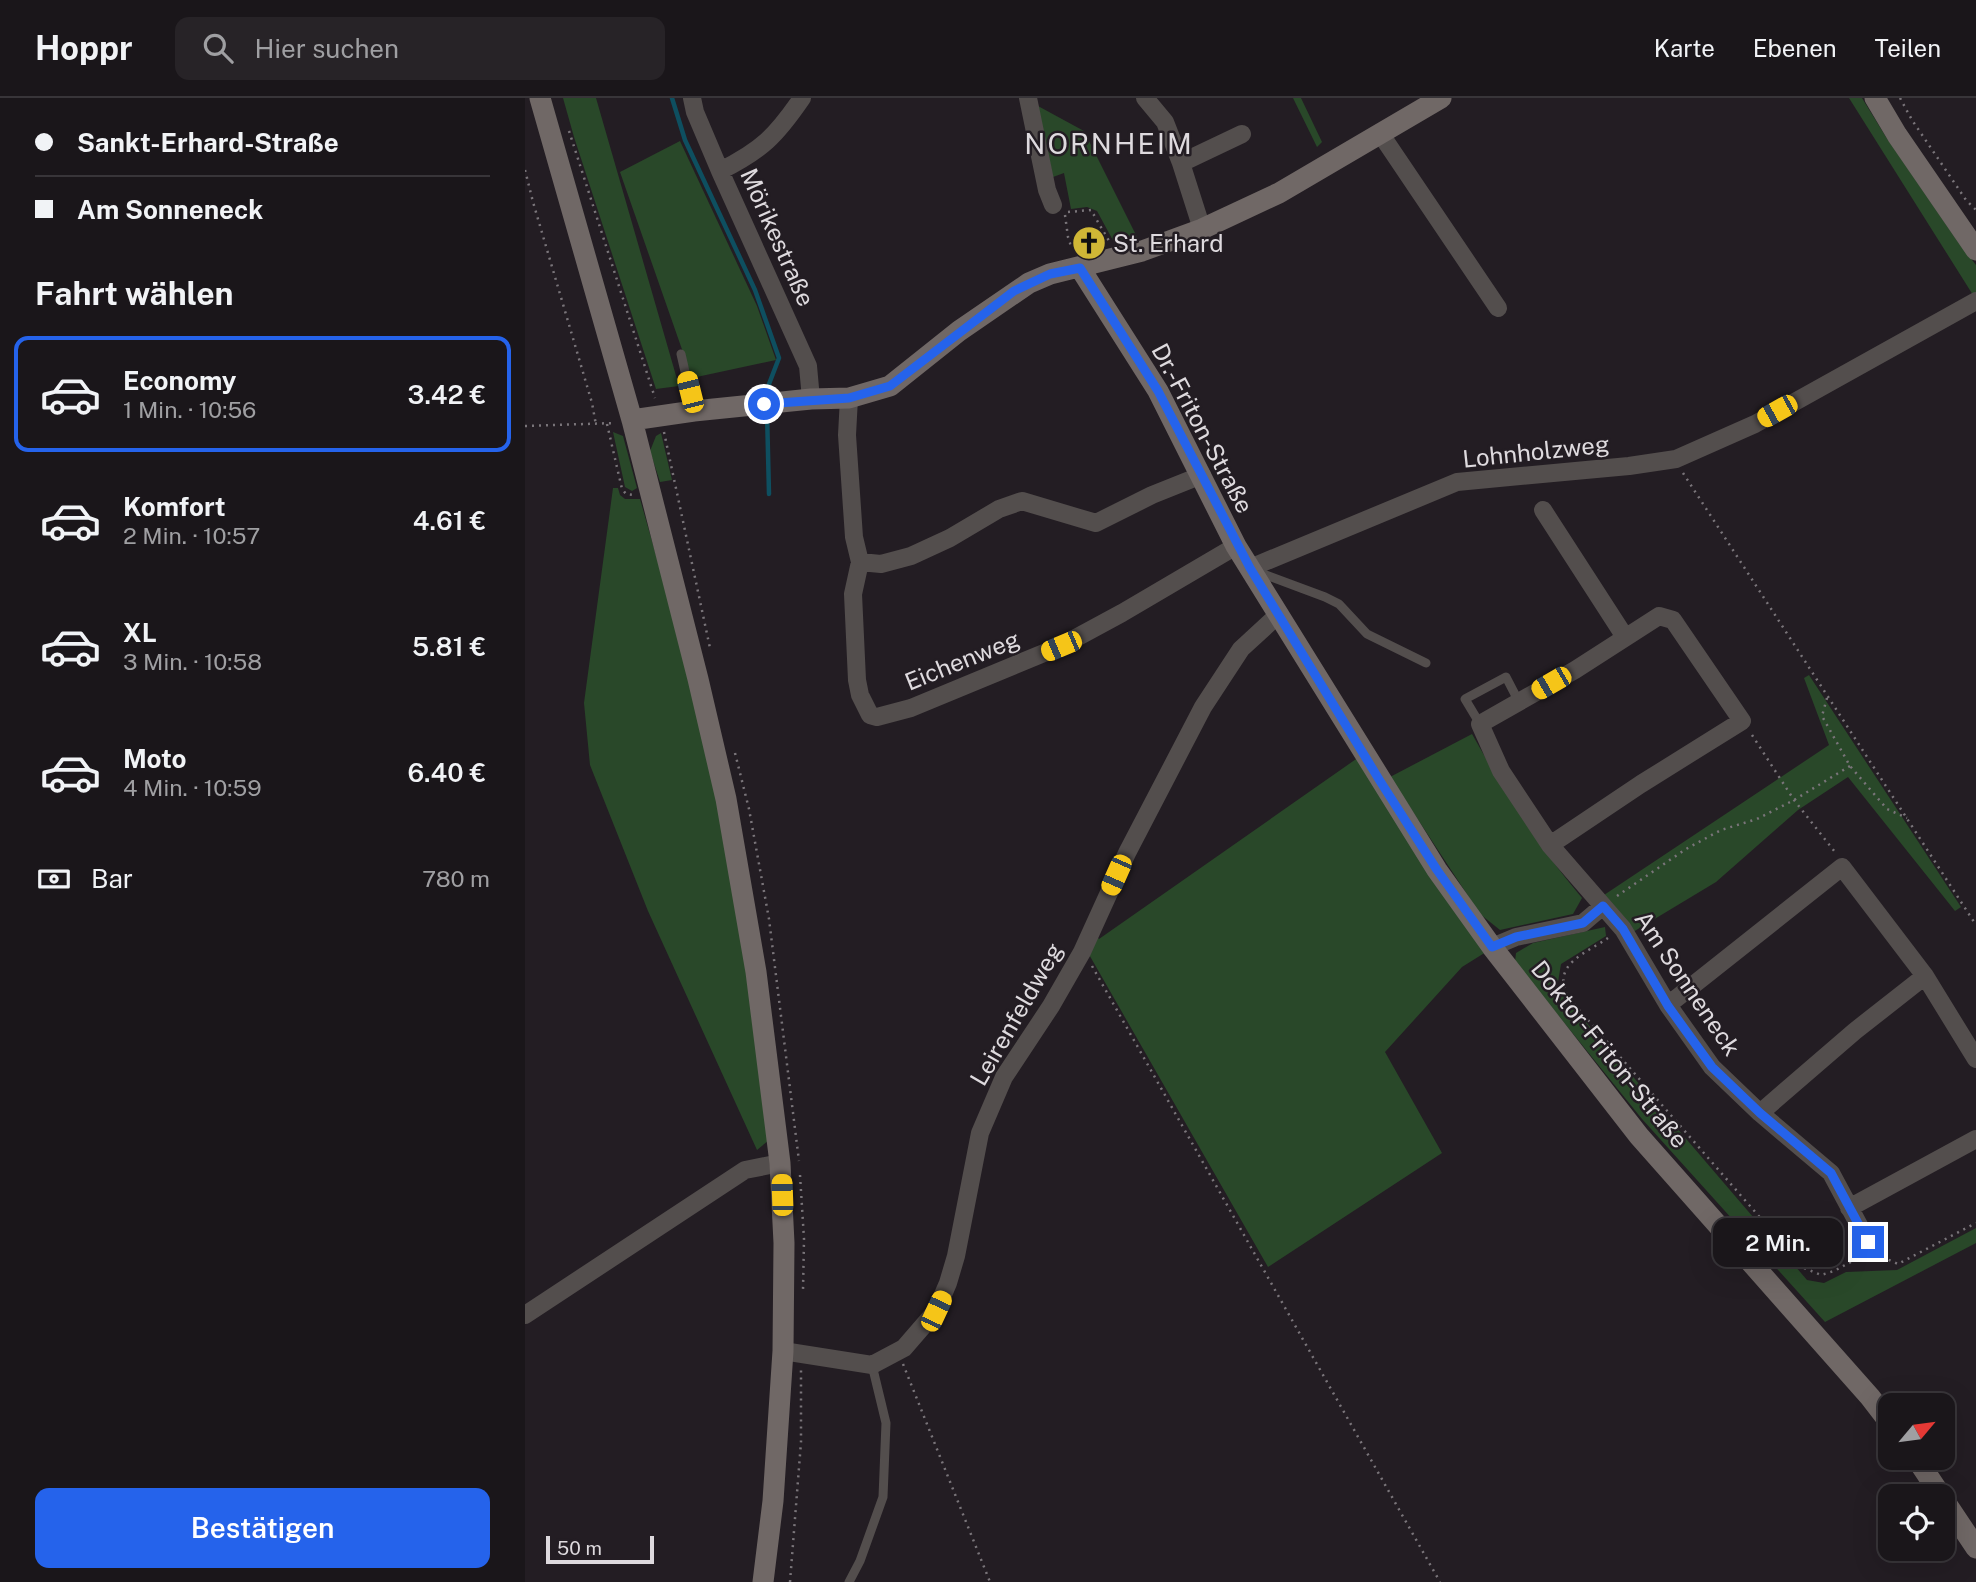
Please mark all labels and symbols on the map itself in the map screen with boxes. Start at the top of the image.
district label: NORNHEIM [1024,127,1194,160]
street label: Mörikestraße [735,164,821,310]
church icon: St. Erhard [1070,224,1108,262]
place label: St. Erhard [1113,229,1224,257]
street label: Dr.-Friton-Straße [1146,338,1260,518]
car [675,369,706,415]
route start [748,388,780,420]
car [1754,392,1801,430]
street label: Lohnholzweg [1461,429,1611,473]
street label: Eichenweg [901,624,1023,696]
car [1038,628,1085,664]
car [1528,663,1575,703]
car [1098,852,1135,898]
street label: Am Sonneneck [1629,905,1747,1061]
street label: Leirenfeldweg [964,938,1068,1090]
street label: Doktor-Friton-Straße [1526,955,1694,1153]
car [771,1174,794,1216]
callout: 2 Min. [1714,1218,1843,1266]
route end [1852,1226,1884,1258]
car [918,1288,955,1334]
north arrow [1878,1393,1955,1470]
scale bar [546,1533,655,1565]

